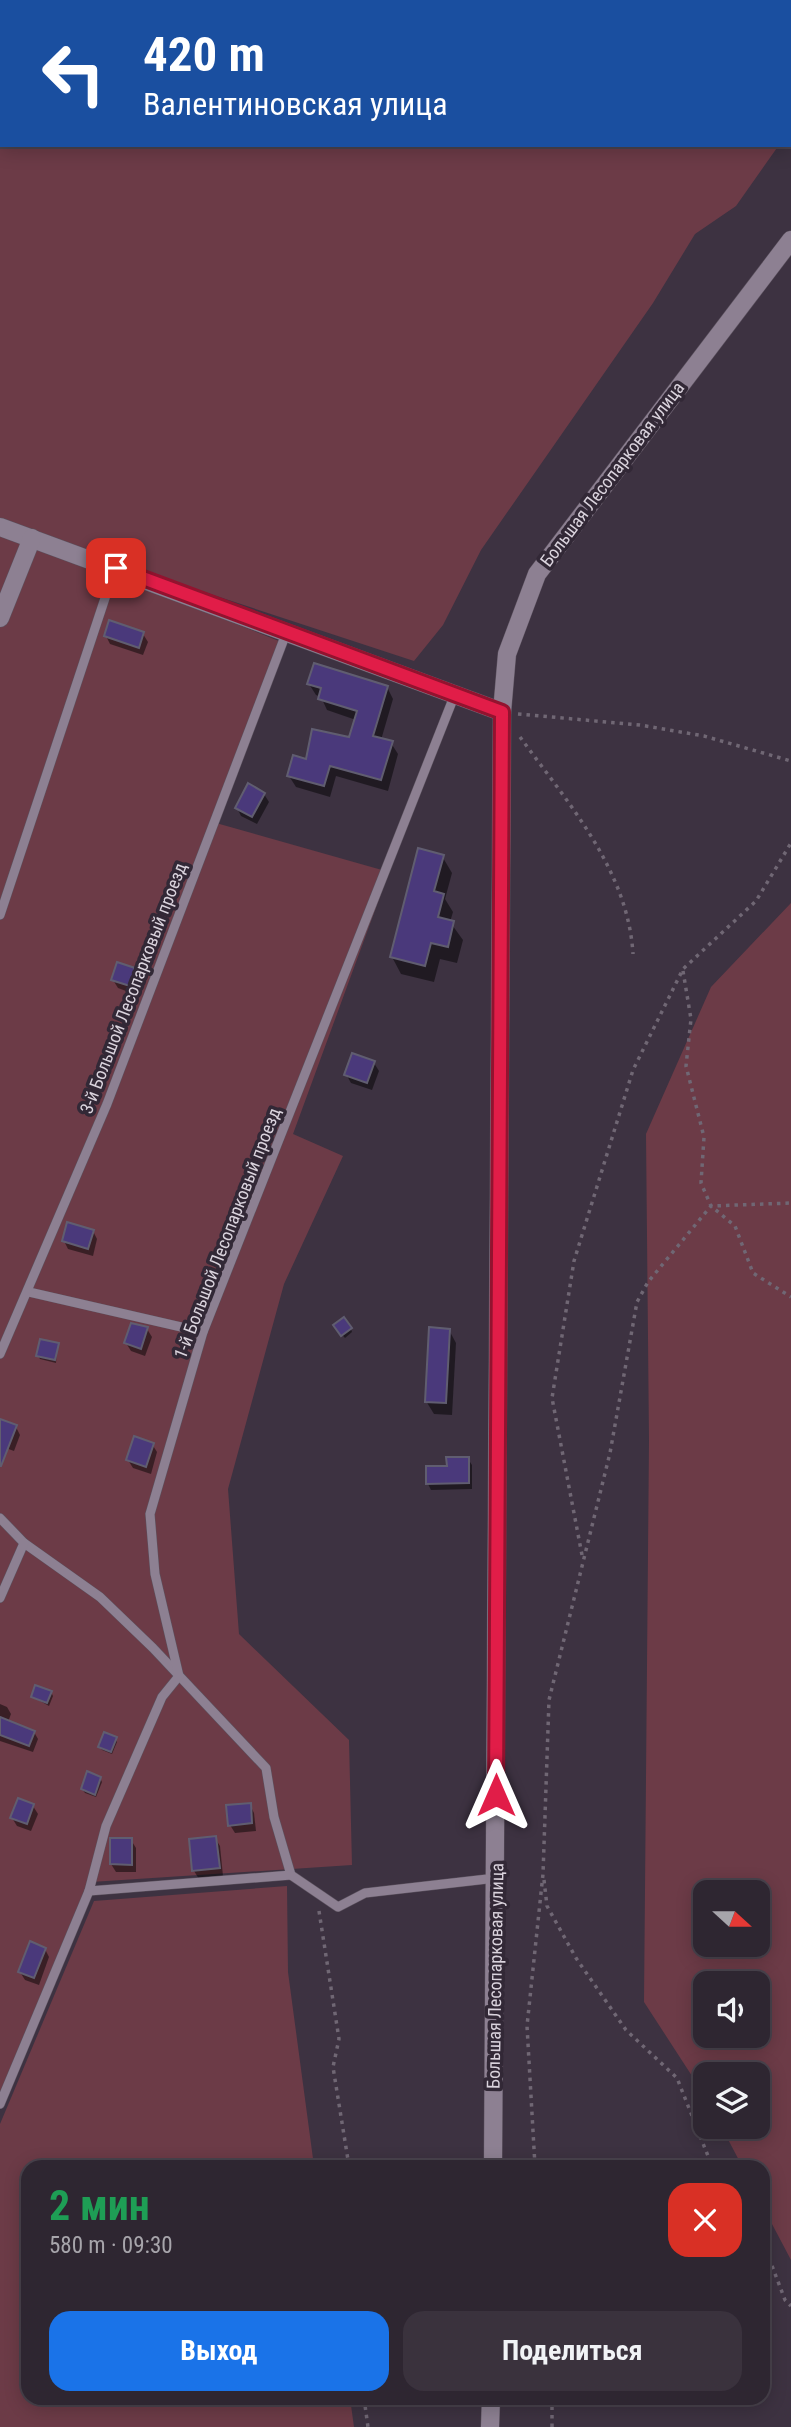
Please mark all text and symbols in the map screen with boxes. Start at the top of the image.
text: 420 m [143,26,265,83]
icon: left [28,28,119,119]
text: Валентиновская улица [143,85,447,123]
street label: Большая Лесопарковая улица [536,378,688,570]
pin [86,538,146,598]
icon: arrive [97,549,135,587]
street label: 3-й Большой Лесопарковый проезд [75,859,191,1116]
street label: 1-й Большой Лесопарковый проезд [169,1104,285,1361]
position arrow [459,1758,533,1832]
street label: Большая Лесопарковая улица [483,1863,507,2089]
north arrow [693,1880,770,1956]
map controls [693,1880,770,2139]
button: sound [693,1971,770,2048]
button: layers [693,2062,770,2139]
text: 2 мин [49,2181,150,2230]
button: close [668,2183,742,2257]
text: 580 m · 09:30 [49,2232,173,2259]
button: Выход [49,2311,389,2391]
button: Поделиться [403,2311,742,2391]

